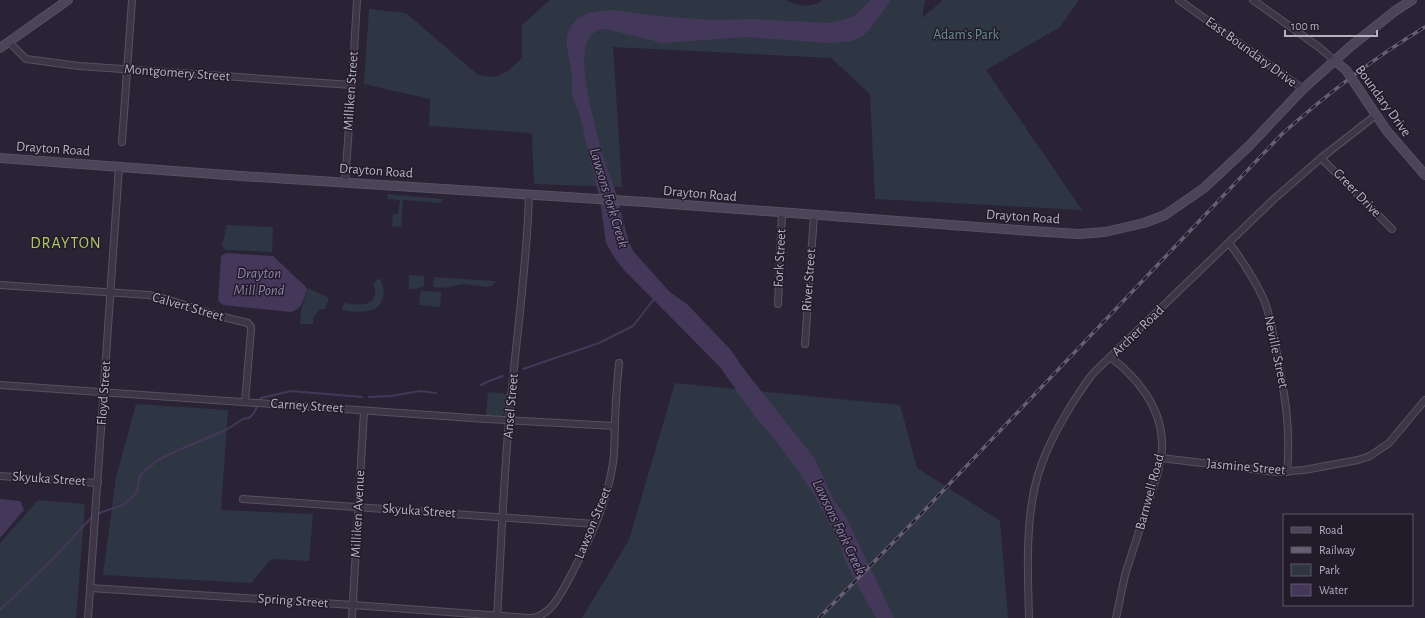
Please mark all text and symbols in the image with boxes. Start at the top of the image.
scale bar [1285,12,1377,38]
street label: East Boundary Drive [1203,14,1299,90]
text: 100 m [1291,20,1319,32]
park label: Adam's Park [933,28,999,42]
street label: Milliken Street [341,50,361,131]
street label: Montgomery Street [124,62,231,84]
street label: Boundary Drive [1353,63,1413,139]
street label: Drayton Road [16,139,90,159]
water label: Lawsons Fork Creek [587,146,631,250]
street label: Drayton Road [339,161,413,181]
street label: Greer Drive [1331,166,1383,220]
street label: Drayton Road [662,184,738,204]
street label: Drayton Road [986,207,1060,227]
street label: Fork Street [771,228,789,288]
district label: DRAYTON [30,235,102,251]
street label: River Street [800,248,818,312]
water label: Drayton Mill Pond [234,266,285,298]
street label: Calvert Street [151,290,226,324]
street label: Archer Road [1109,303,1167,359]
street label: Neville Street [1261,315,1291,390]
street label: Floyd Street [95,360,113,426]
street label: Ansel Street [501,372,521,439]
street label: Carney Street [270,396,344,416]
street label: Barnwell Road [1133,452,1167,532]
street label: Jasmine Street [1206,457,1287,477]
street label: Skyuka Street [12,469,87,489]
street label: Milliken Avenue [349,470,367,558]
water label: Lawsons Fork Creek [810,477,868,577]
street label: Lawson Street [572,485,614,561]
street label: Skyuka Street [382,501,457,521]
legend [1283,514,1413,606]
text: Road [1319,524,1343,536]
text: Railway [1319,544,1355,557]
text: Park [1319,564,1340,576]
text: Water [1319,584,1348,596]
street label: Spring Street [257,592,329,610]

